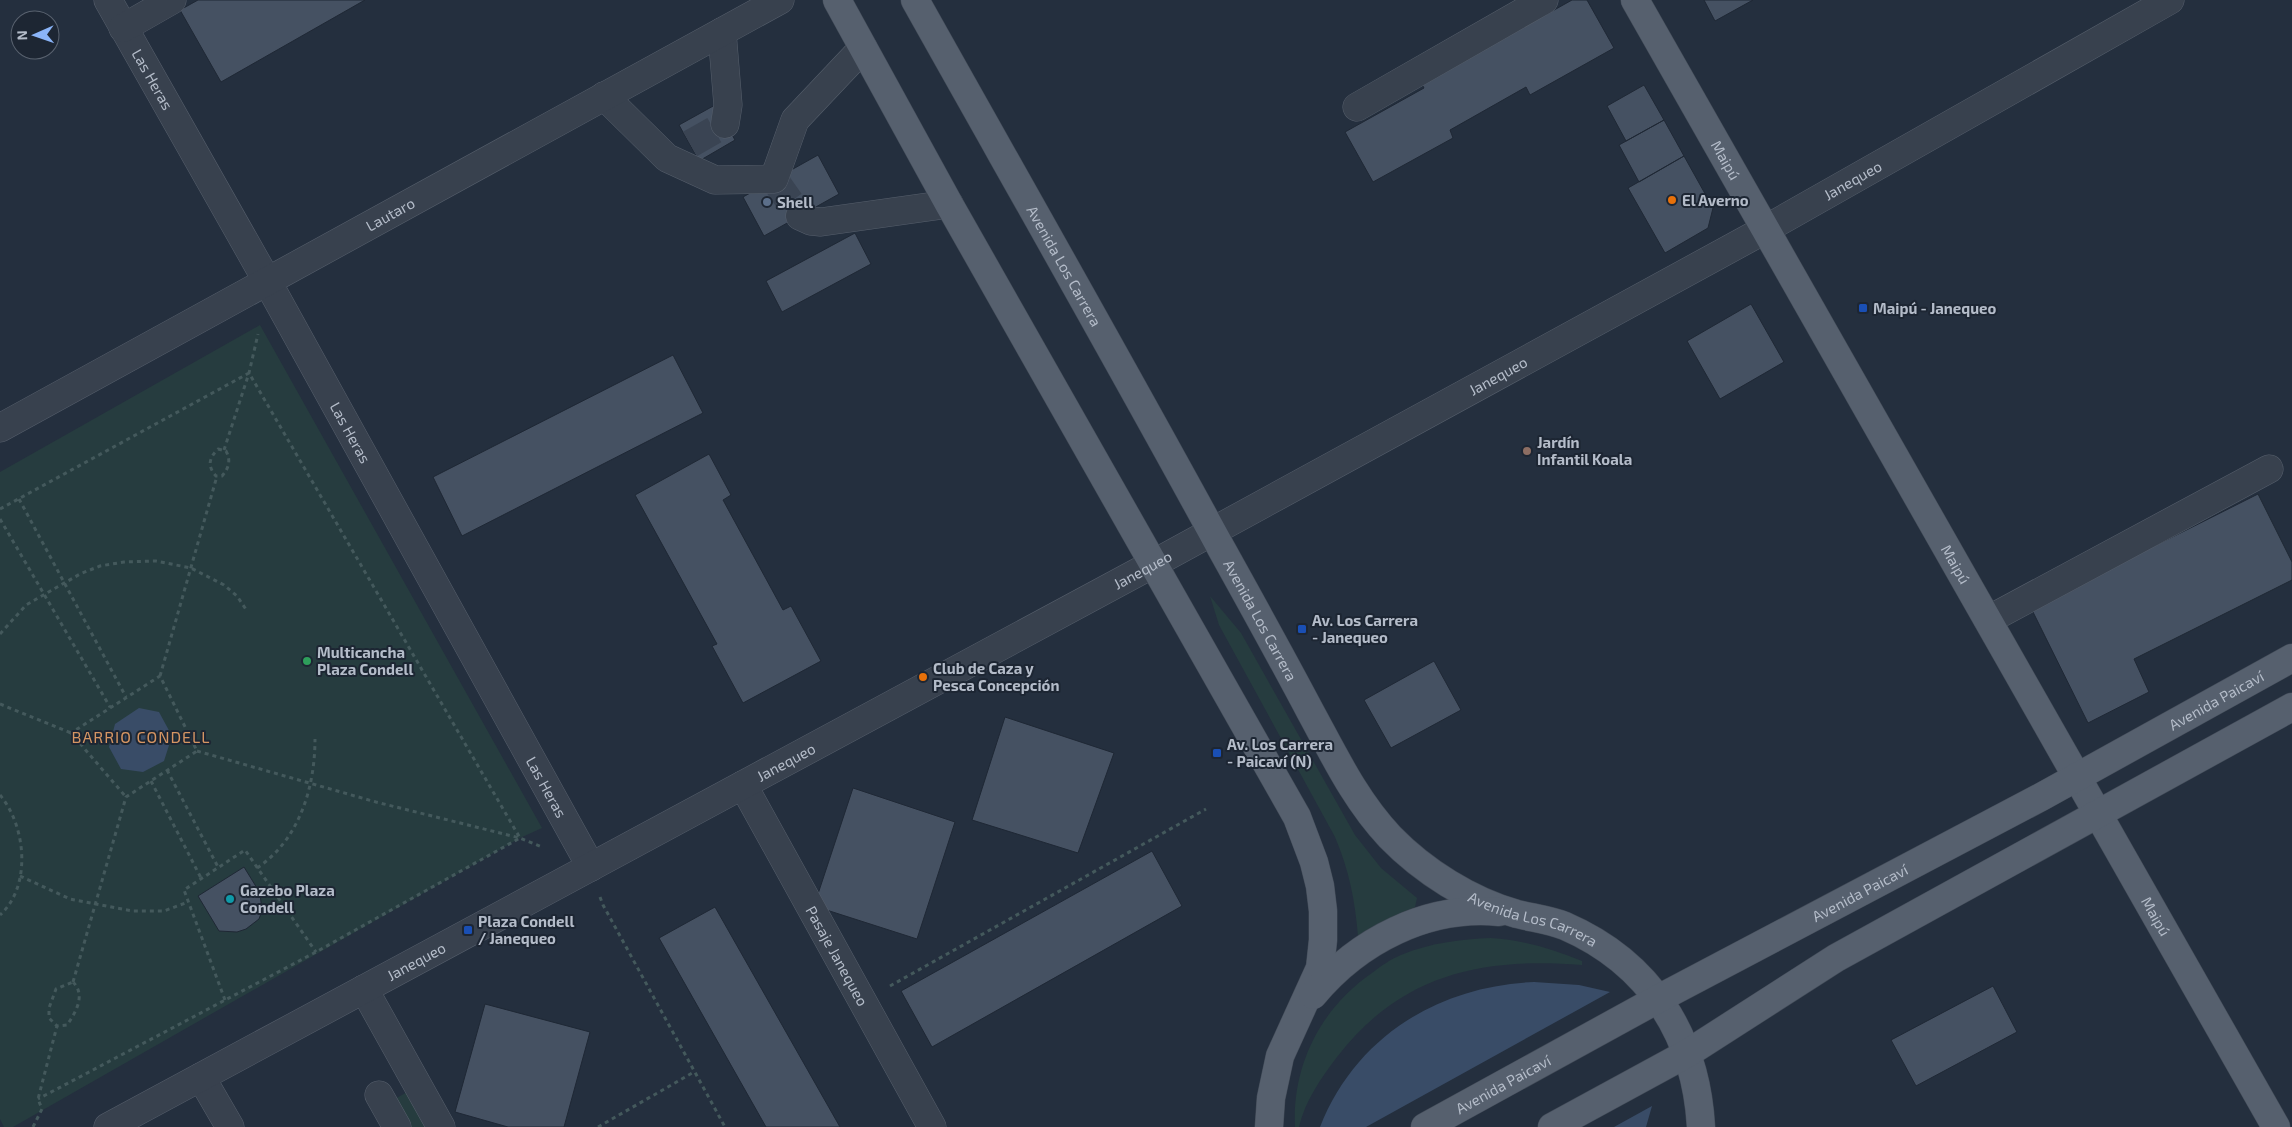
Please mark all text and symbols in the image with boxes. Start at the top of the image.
north arrow [10,10,60,60]
text: N [13,30,30,41]
street label: Las Heras [128,46,177,113]
street label: Maipú [1708,137,1744,183]
street label: Janequeo [1820,156,1885,204]
place label: El Averno [1682,191,1749,209]
street label: Lautaro [363,193,418,235]
place label: Shell [777,193,813,211]
marker: El Averno [1666,194,1678,206]
marker: Shell [761,196,773,208]
street label: Avenida Los Carrera [1023,202,1106,329]
place label: Maipú - Janequeo [1873,299,1997,317]
marker: Maipú - Janequeo [1857,302,1869,314]
street label: Janequeo [1466,352,1530,399]
street label: Las Heras [327,399,375,466]
place label: Jardín Infantil Koala [1537,433,1632,468]
marker: Jardín Infantil Koala [1521,445,1533,457]
street label: Maipú [1938,541,1974,587]
street label: Janequeo [1110,547,1175,593]
street label: Avenida Los Carrera [1220,556,1301,684]
place label: Av. Los Carrera - Janequeo [1312,611,1418,646]
marker: Av. Los Carrera - Janequeo [1296,623,1308,635]
place label: Multicancha Plaza Condell [317,643,413,678]
marker: Multicancha Plaza Condell [301,655,313,667]
place label: Club de Caza y Pesca Concepción [933,659,1059,694]
street label: Avenida Paicaví [2165,666,2268,734]
marker: Club de Caza y Pesca Concepción [917,671,929,683]
district label: BARRIO CONDELL [71,727,211,746]
place label: Av. Los Carrera - Paicaví (N) [1227,735,1333,770]
street label: Janequeo [754,739,818,785]
marker: Av. Los Carrera - Paicaví (N) [1211,747,1223,759]
street label: Las Heras [523,753,571,821]
street label: Avenida Paicaví [1809,859,1912,925]
place label: Gazebo Plaza Condell [240,881,335,916]
street label: Avenida Los Carrera [1466,887,1601,950]
marker: Gazebo Plaza Condell [224,893,236,905]
street label: Maipú [2138,893,2174,939]
street label: Pasaje Janequeo [802,902,872,1009]
place label: Plaza Condell / Janequeo [478,912,574,947]
marker: Plaza Condell / Janequeo [462,924,474,936]
street label: Janequeo [384,938,449,984]
street label: Avenida Paicaví [1452,1050,1555,1117]

